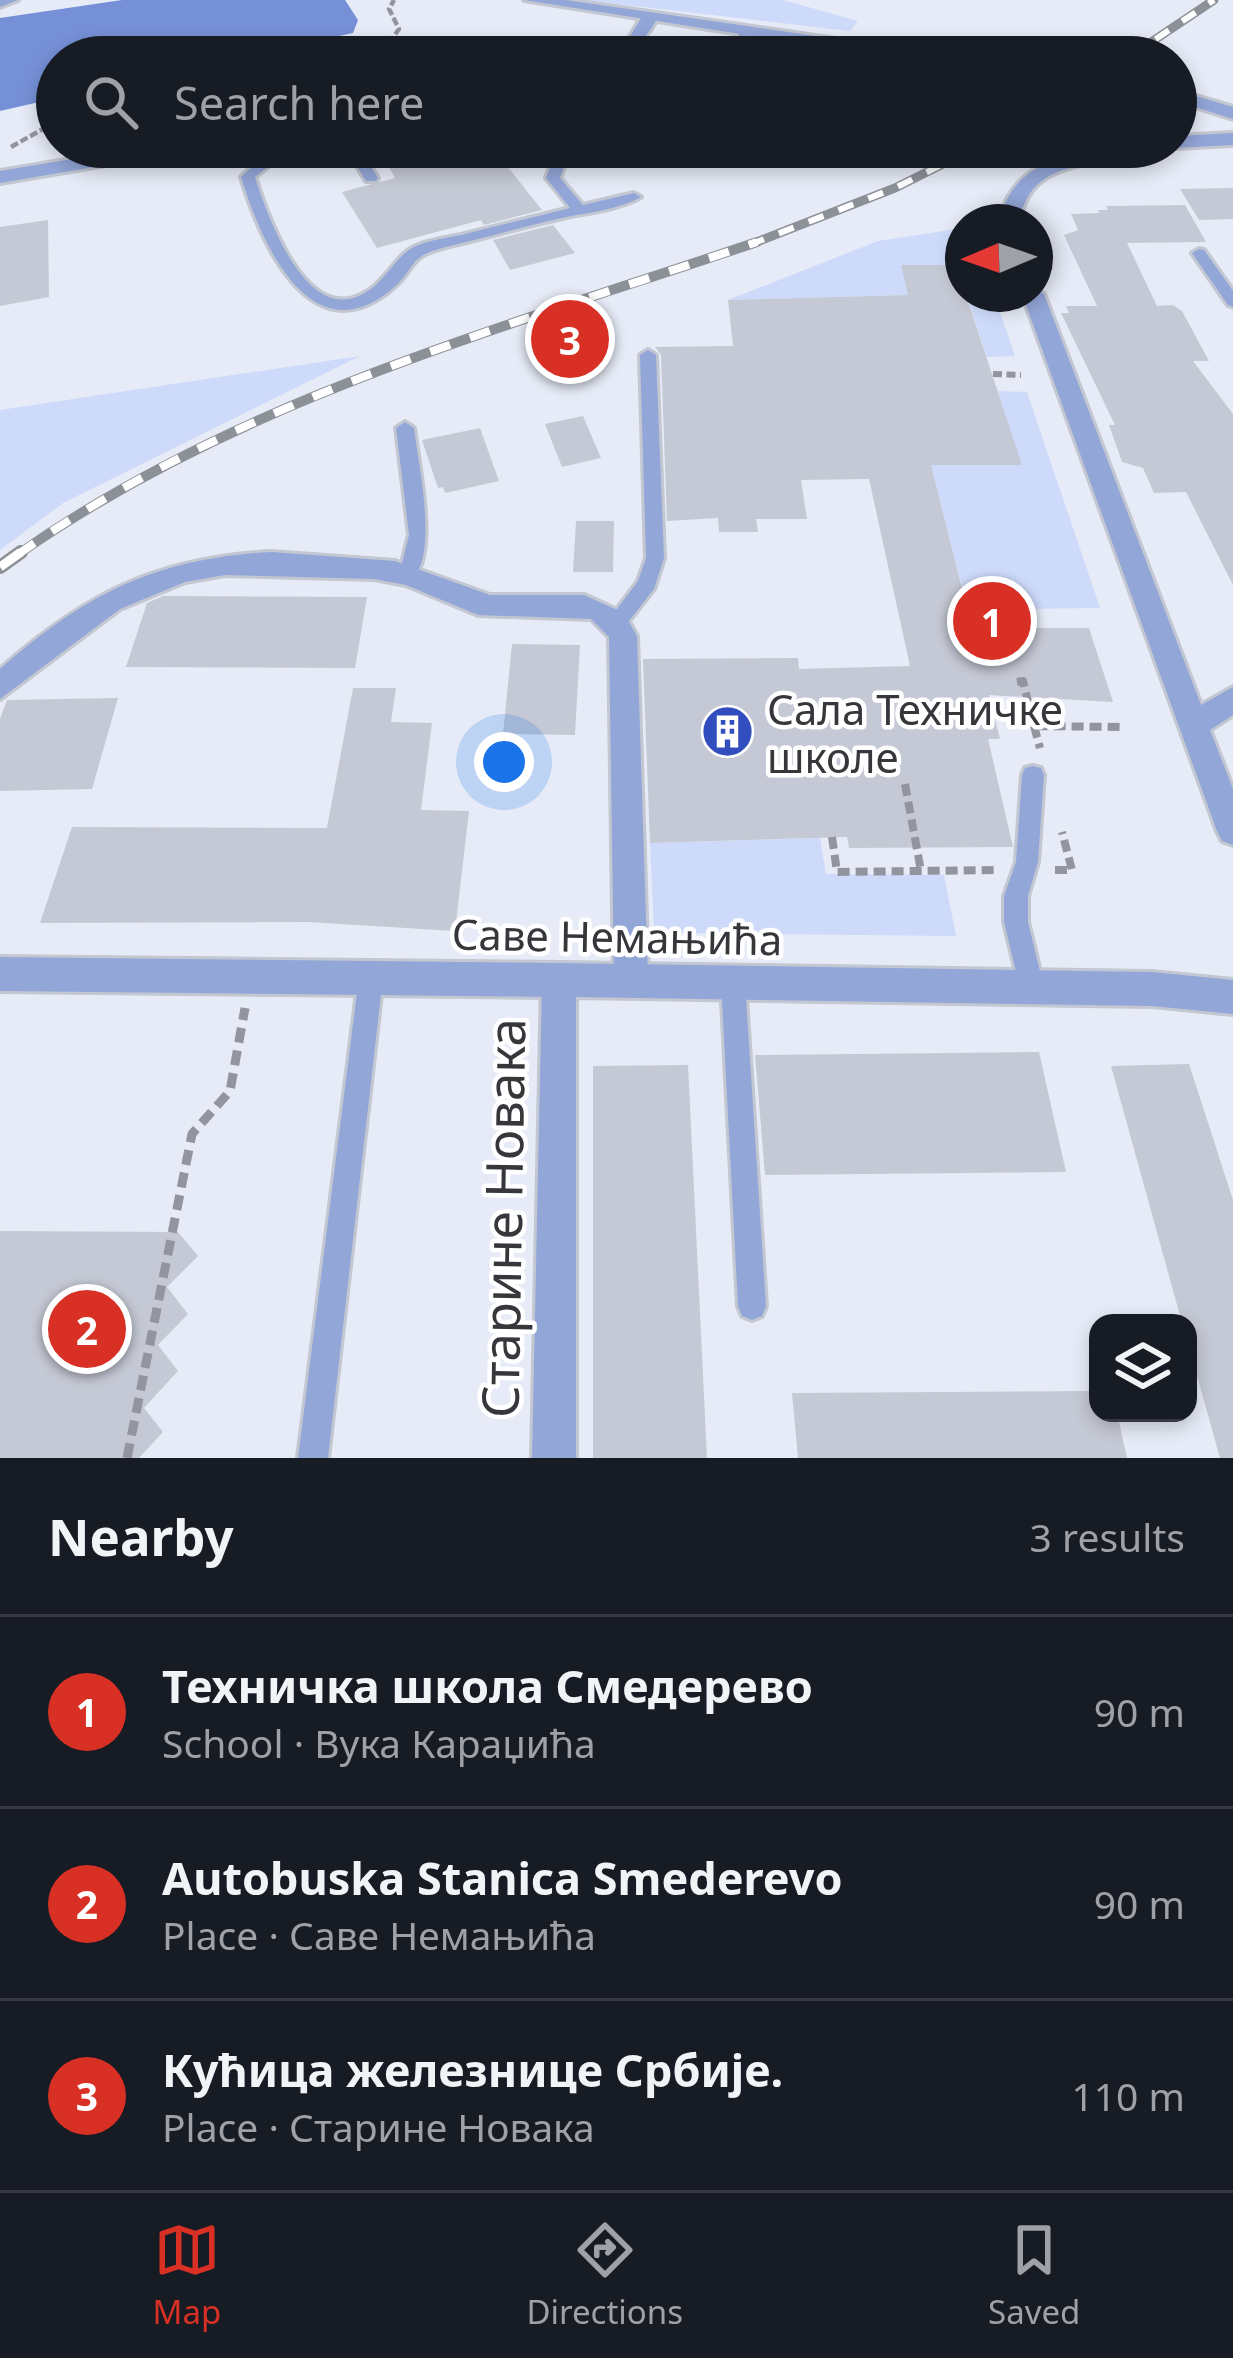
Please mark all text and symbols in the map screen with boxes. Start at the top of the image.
search box [36,36,1197,168]
icon: search [78,69,144,135]
text: Search here [174,72,424,133]
north arrow [945,204,1053,312]
pin: 3 [531,294,609,384]
pin: 1 [953,576,1031,666]
place label: Сала Техничке школе [767,680,1063,785]
building icon: Сала Техничке школе [700,704,756,760]
your location [474,732,534,792]
street label: Саве Немањића [451,905,783,967]
street label: Старине Новака [464,1018,540,1418]
pin: 2 [48,1284,126,1374]
map controls [1089,1314,1197,1422]
button: layers [1089,1314,1197,1422]
text: Nearby [48,1501,234,1571]
text: 3 results [1030,1510,1185,1563]
text: Техничка школа Смедерево [162,1655,813,1716]
text: 1 [76,1685,98,1738]
text: 90 m [1094,1685,1185,1738]
text: School · Вука Караџића [162,1716,596,1769]
text: Autobuska Stanica Smederevo [162,1847,843,1908]
text: 2 [76,1877,98,1930]
text: 90 m [1094,1877,1185,1930]
text: Place · Саве Немањића [162,1908,596,1961]
text: Кућица железнице Србије. [162,2039,783,2100]
text: 3 [76,2069,98,2122]
text: 110 m [1071,2069,1185,2122]
text: Place · Старине Новака [162,2100,595,2153]
tab: Map [153,2217,221,2334]
tab: Directions [526,2217,683,2334]
tab: Saved [988,2217,1080,2334]

